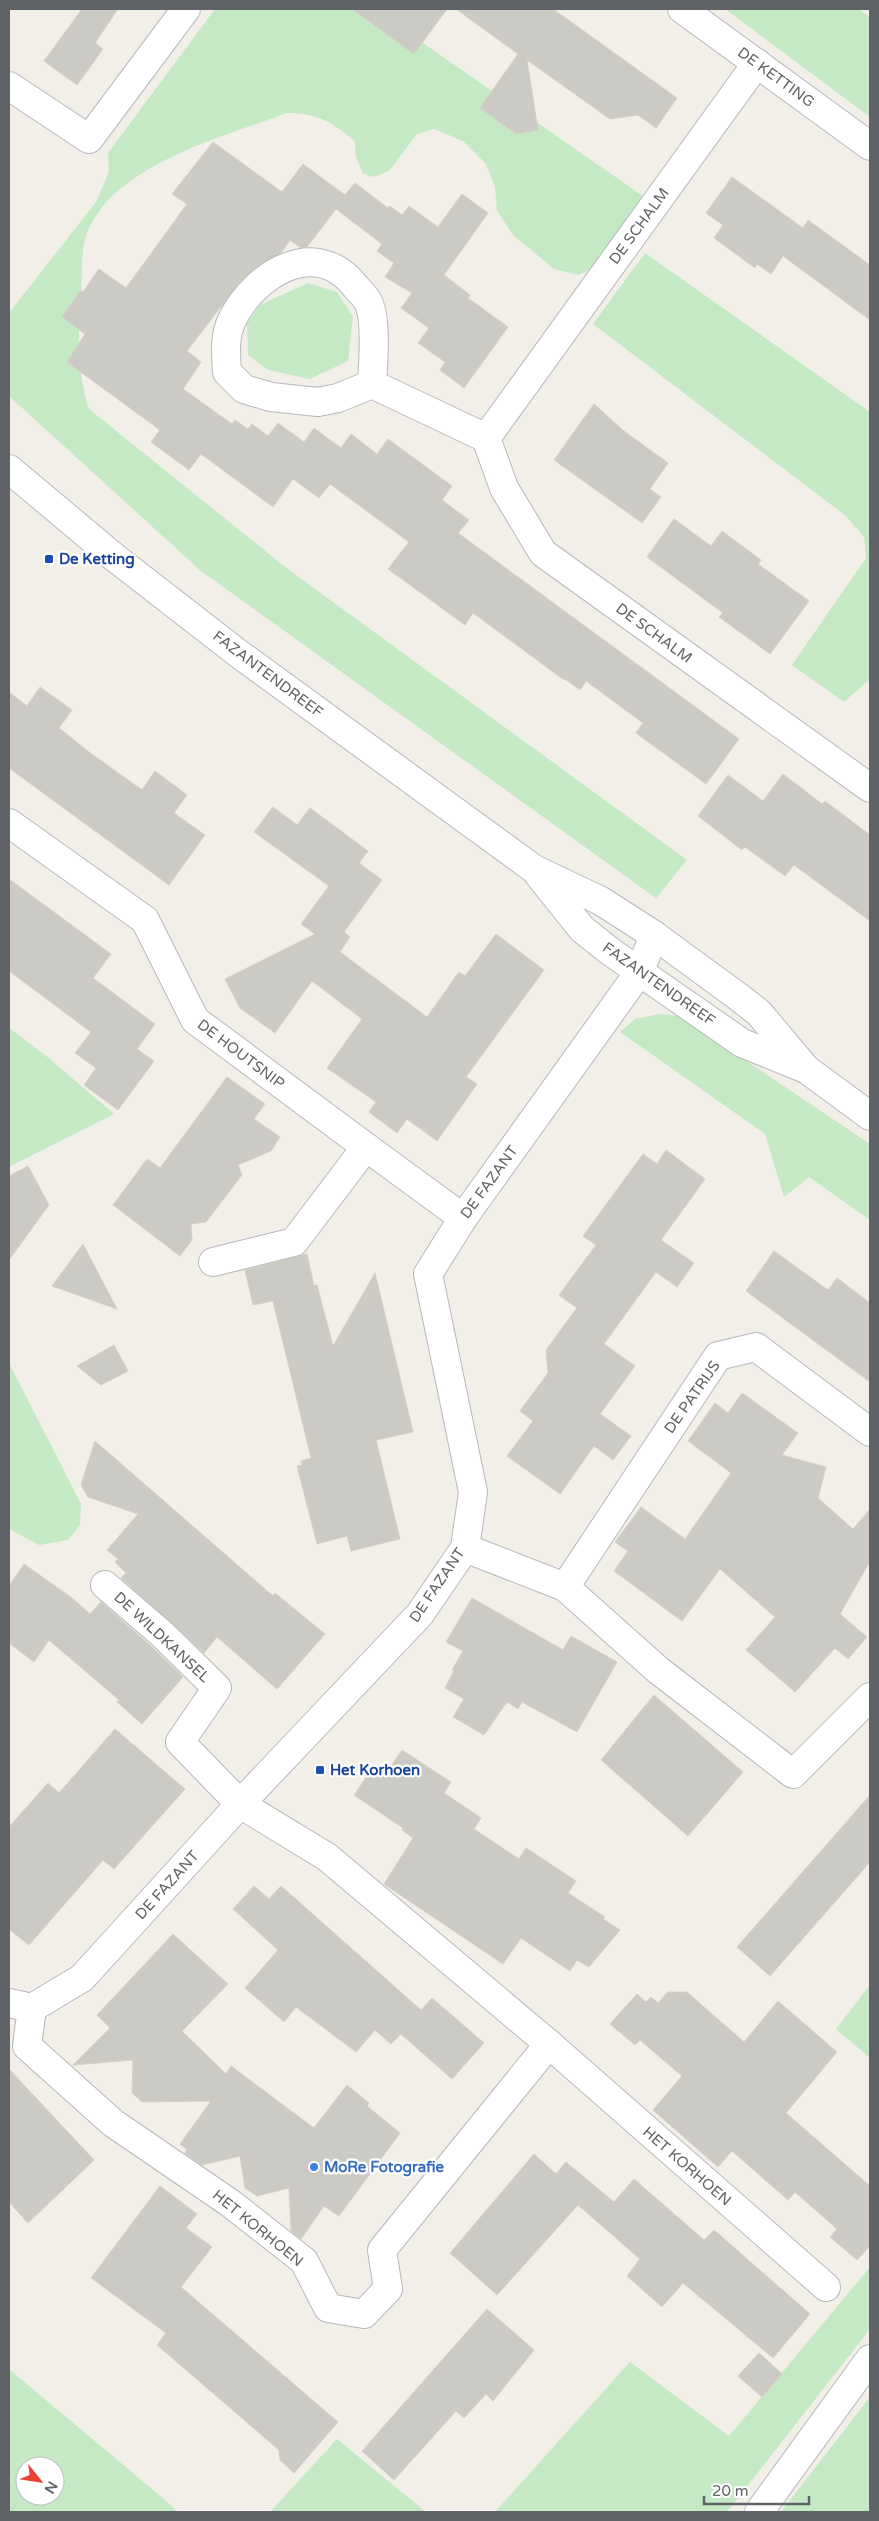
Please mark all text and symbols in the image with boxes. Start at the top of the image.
street label: DE KETTING [734,43,818,111]
street label: DE SCHALM [605,184,673,268]
place label: De Ketting [59,550,135,569]
marker: De Ketting [43,553,55,565]
street label: DE SCHALM [612,599,696,667]
street label: FAZANTENDREEF [209,627,327,721]
street label: FAZANTENDREEF [599,938,719,1030]
street label: DE HOUTSNIP [194,1015,288,1093]
street label: DE FAZANT [456,1142,522,1222]
street label: DE PATRIJS [660,1357,724,1437]
street label: DE FAZANT [405,1544,469,1626]
street label: DE WILDKANSEL [110,1588,214,1686]
place label: Het Korhoen [330,1761,420,1779]
marker: Het Korhoen [314,1764,326,1776]
street label: DE FAZANT [131,1847,203,1923]
street label: HET KORHOEN [639,2123,735,2209]
place label: MoRe Fotografie [324,2158,445,2177]
marker: MoRe Fotografie [308,2161,320,2173]
street label: HET KORHOEN [209,2186,307,2270]
north arrow [15,2456,65,2506]
scale bar [704,2474,809,2506]
text: N [41,2478,61,2496]
text: 20 m [712,2482,749,2500]

